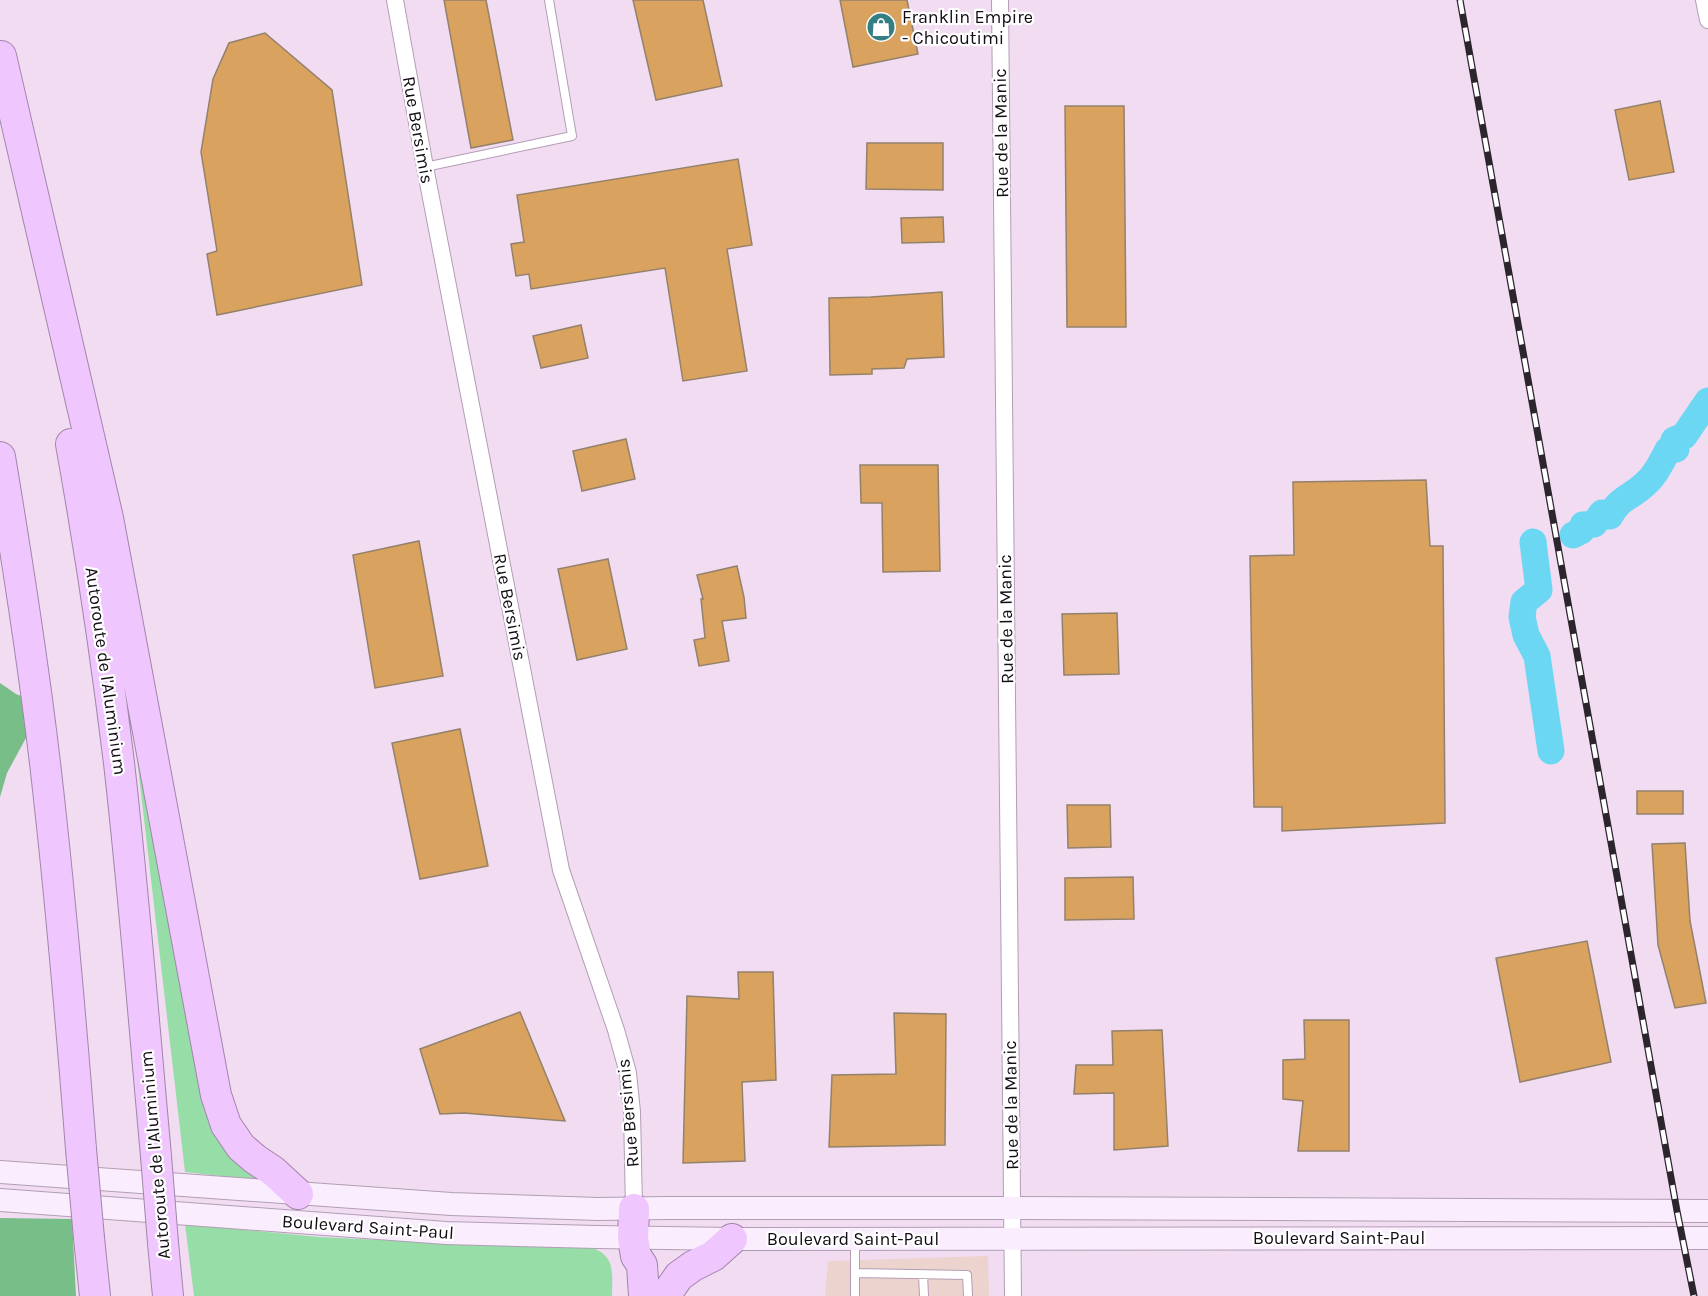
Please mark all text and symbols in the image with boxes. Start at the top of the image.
place label: Franklin Empire - Chicoutimi [902,6,1033,49]
shop icon: Franklin Empire - Chicoutimi [865,11,897,43]
street label: Rue de la Manic [989,68,1013,198]
street label: Rue Bersimis [398,74,438,186]
street label: Rue Bersimis [489,551,531,663]
street label: Rue de la Manic [994,554,1018,684]
street label: Autoroute de l'Aluminium [81,566,131,776]
street label: Rue de la Manic [999,1040,1023,1170]
street label: Autoroute de l'Aluminium [135,1050,175,1260]
street label: Rue Bersimis [612,1058,644,1168]
street label: Boulevard Saint-Paul [281,1210,455,1244]
street label: Boulevard Saint-Paul [1253,1227,1425,1249]
street label: Boulevard Saint-Paul [767,1228,939,1250]

